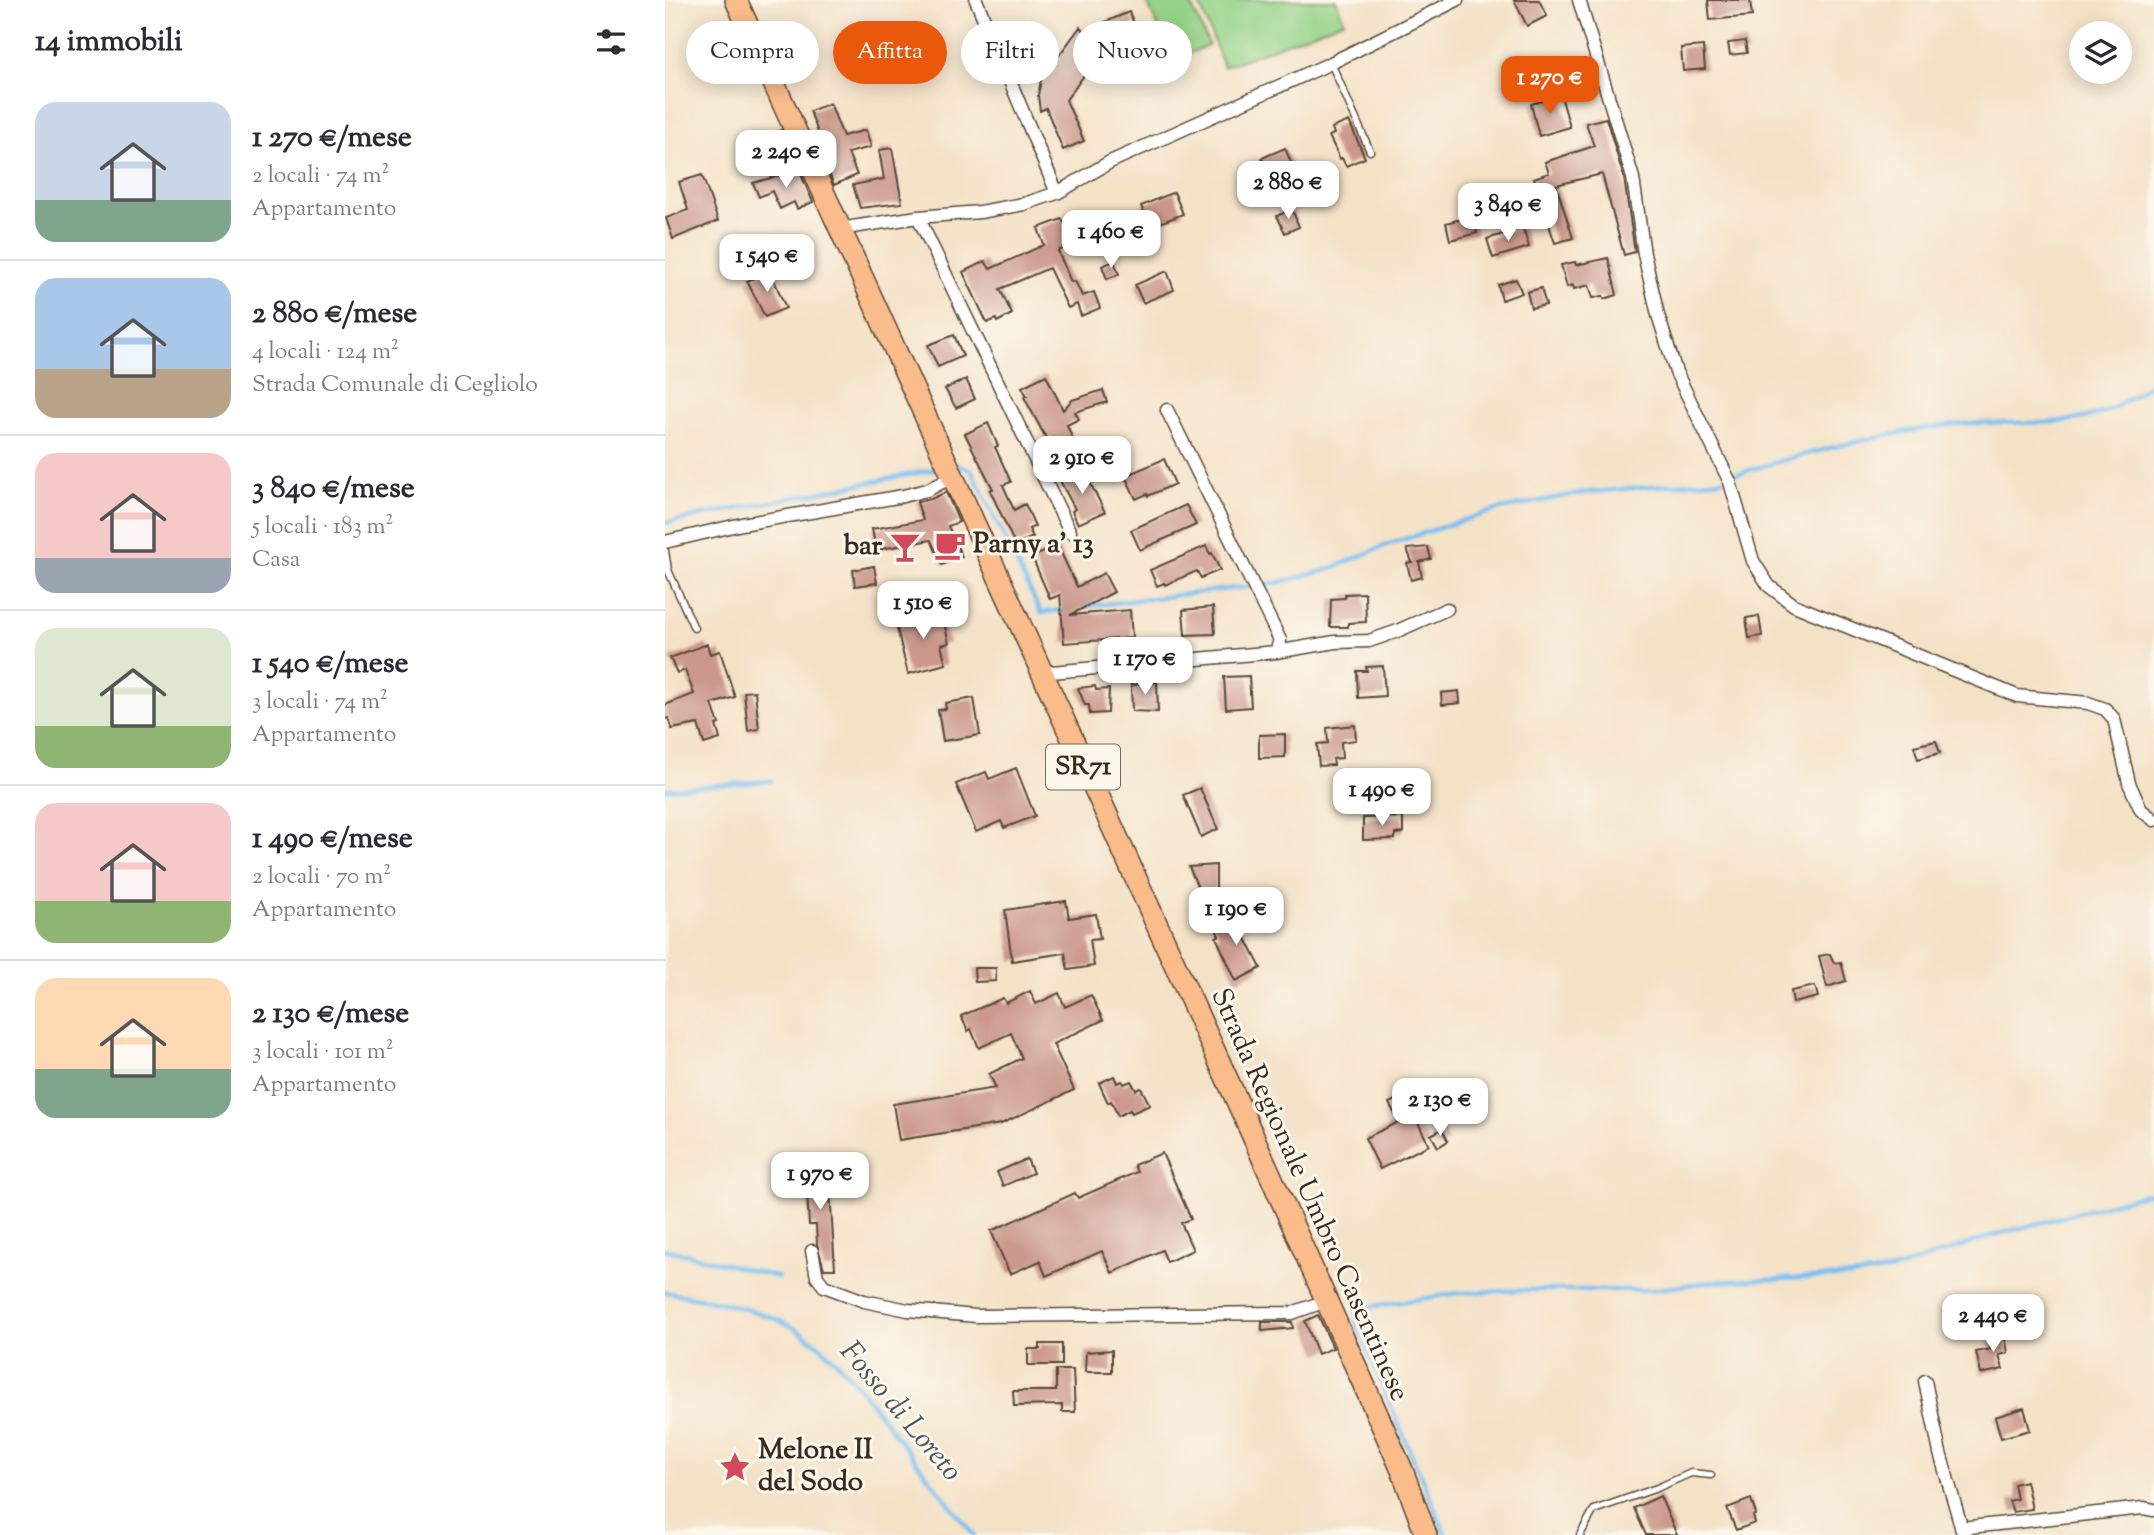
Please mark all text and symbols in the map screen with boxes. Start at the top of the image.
text: 14 immobili [35,21,182,64]
chip: Compra [686,21,819,84]
chip: Affitta [833,21,947,84]
chip: Filtri [961,21,1059,84]
chip: Nuovo [1073,21,1192,84]
map controls [2069,21,2132,84]
button: layers [2069,21,2132,84]
icon: filters [592,23,630,61]
pin: 1 270 € [1485,57,1615,116]
text: 1 270 € [1517,62,1583,95]
text: 1 270 €/mese [252,117,412,160]
icon: home [91,130,175,214]
pin: 2 240 € [721,130,851,190]
text: 2 240 € [751,136,821,169]
text: 2 locali · 74 m² [252,160,389,193]
pin: 2 880 € [1223,162,1353,221]
text: 2 880 € [1253,167,1323,200]
pin: 3 840 € [1443,184,1573,243]
text: 3 840 € [1474,189,1542,222]
text: Appartamento [252,193,396,226]
pin: 1 460 € [1046,210,1176,270]
text: 1 460 € [1078,216,1144,249]
pin: 1 540 € [702,234,832,294]
text: 1 540 € [735,240,799,273]
text: 2 880 €/mese [252,293,417,336]
icon: home [91,306,175,390]
text: 4 locali · 124 m² [252,336,399,369]
text: Strada Comunale di Cegliolo [252,369,538,402]
pin: 2 910 € [1017,436,1147,496]
text: 2 910 € [1049,442,1115,475]
text: 3 840 €/mese [252,468,415,511]
icon: home [91,481,175,565]
text: 5 locali · 183 m² [252,511,393,544]
place label: Parny a' 13 [973,525,1094,565]
place label: bar [843,527,882,567]
cafe icon: Parny a' 13 [933,528,967,562]
bar icon: bar [888,530,922,564]
text: Casa [252,544,300,577]
pin: 1 510 € [858,582,988,641]
text: 1 510 € [893,587,953,620]
pin: 1 170 € [1080,638,1210,697]
text: 1 540 €/mese [252,643,408,686]
text: 1 170 € [1114,643,1176,676]
icon: home [91,656,175,740]
text: 3 locali · 74 m² [252,686,388,719]
text: Appartamento [252,719,396,752]
road number: SR71 [1046,744,1120,790]
pin: 1 490 € [1317,768,1447,828]
text: 1 490 € [1349,774,1415,807]
text: 1 490 €/mese [252,818,413,861]
icon: home [91,831,175,915]
text: 2 locali · 70 m² [252,861,391,894]
pin: 1 190 € [1171,888,1301,947]
text: 1 190 € [1205,893,1267,926]
text: Appartamento [252,894,396,927]
street label: Strada Regionale Umbro Casentinese [1200,982,1418,1408]
text: 2 130 €/mese [252,993,409,1036]
icon: home [91,1006,175,1090]
text: 3 locali · 101 m² [252,1036,394,1069]
text: Appartamento [252,1069,396,1102]
pin: 2 130 € [1375,1078,1505,1138]
text: 2 130 € [1408,1084,1472,1117]
pin: 1 970 € [755,1152,885,1212]
text: 1 970 € [787,1158,853,1191]
pin: 2 440 € [1928,1294,2058,1354]
text: 2 440 € [1958,1300,2028,1333]
water label: Fosso di Loreto [828,1332,972,1492]
place label: Melone II del Sodo [758,1431,874,1503]
place icon: Melone II del Sodo [718,1450,752,1484]

